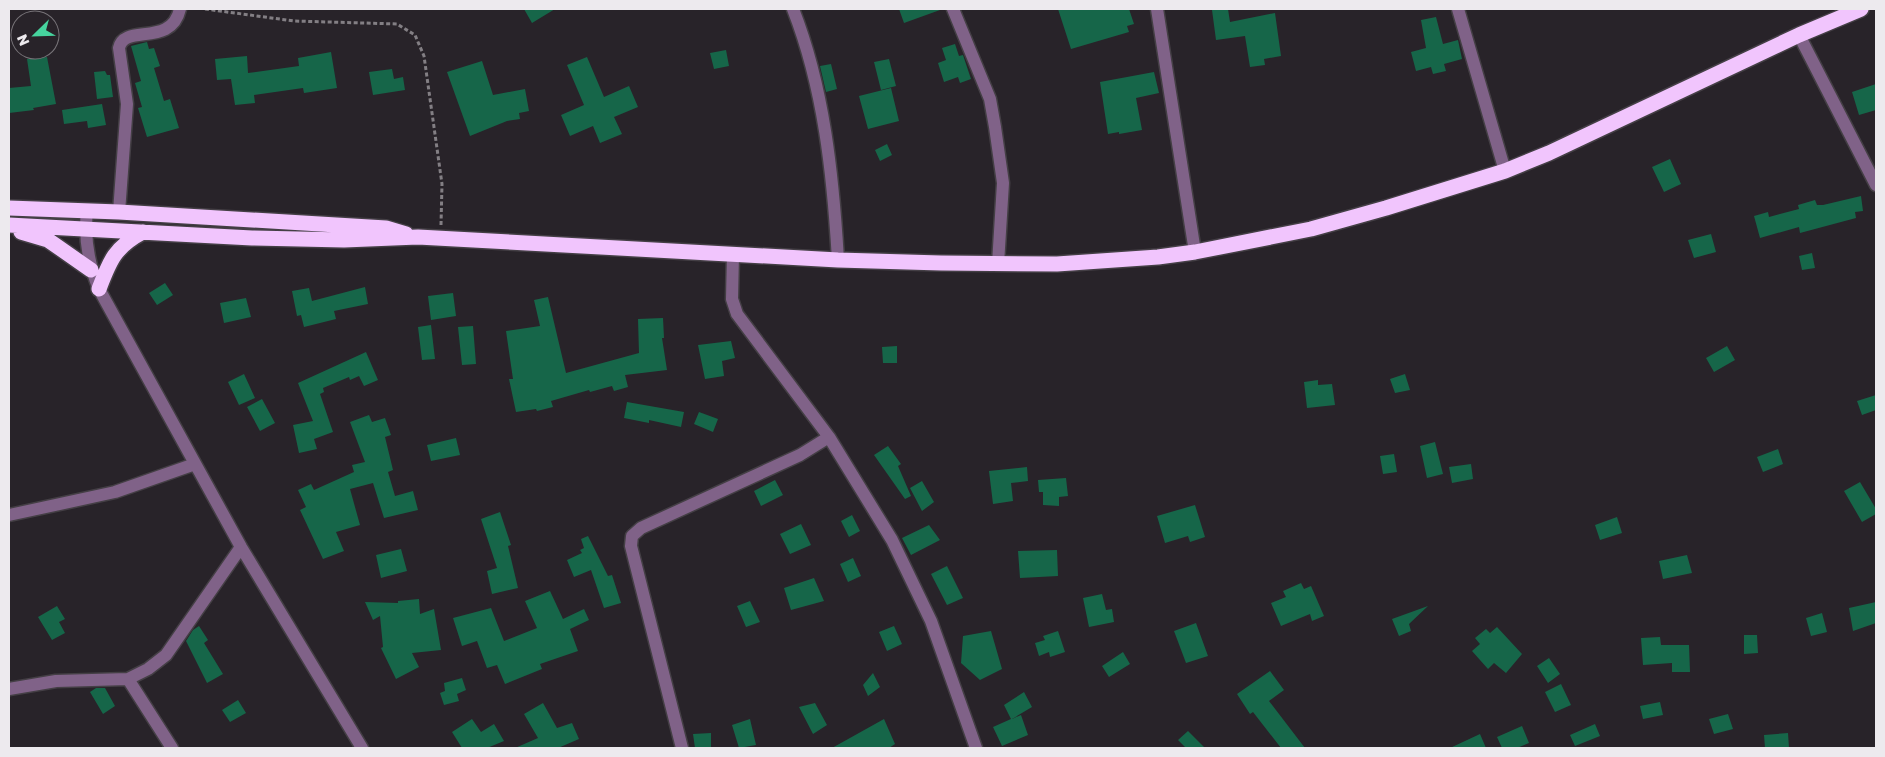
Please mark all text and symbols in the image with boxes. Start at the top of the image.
north arrow [10,10,60,60]
text: N [13,32,32,48]

